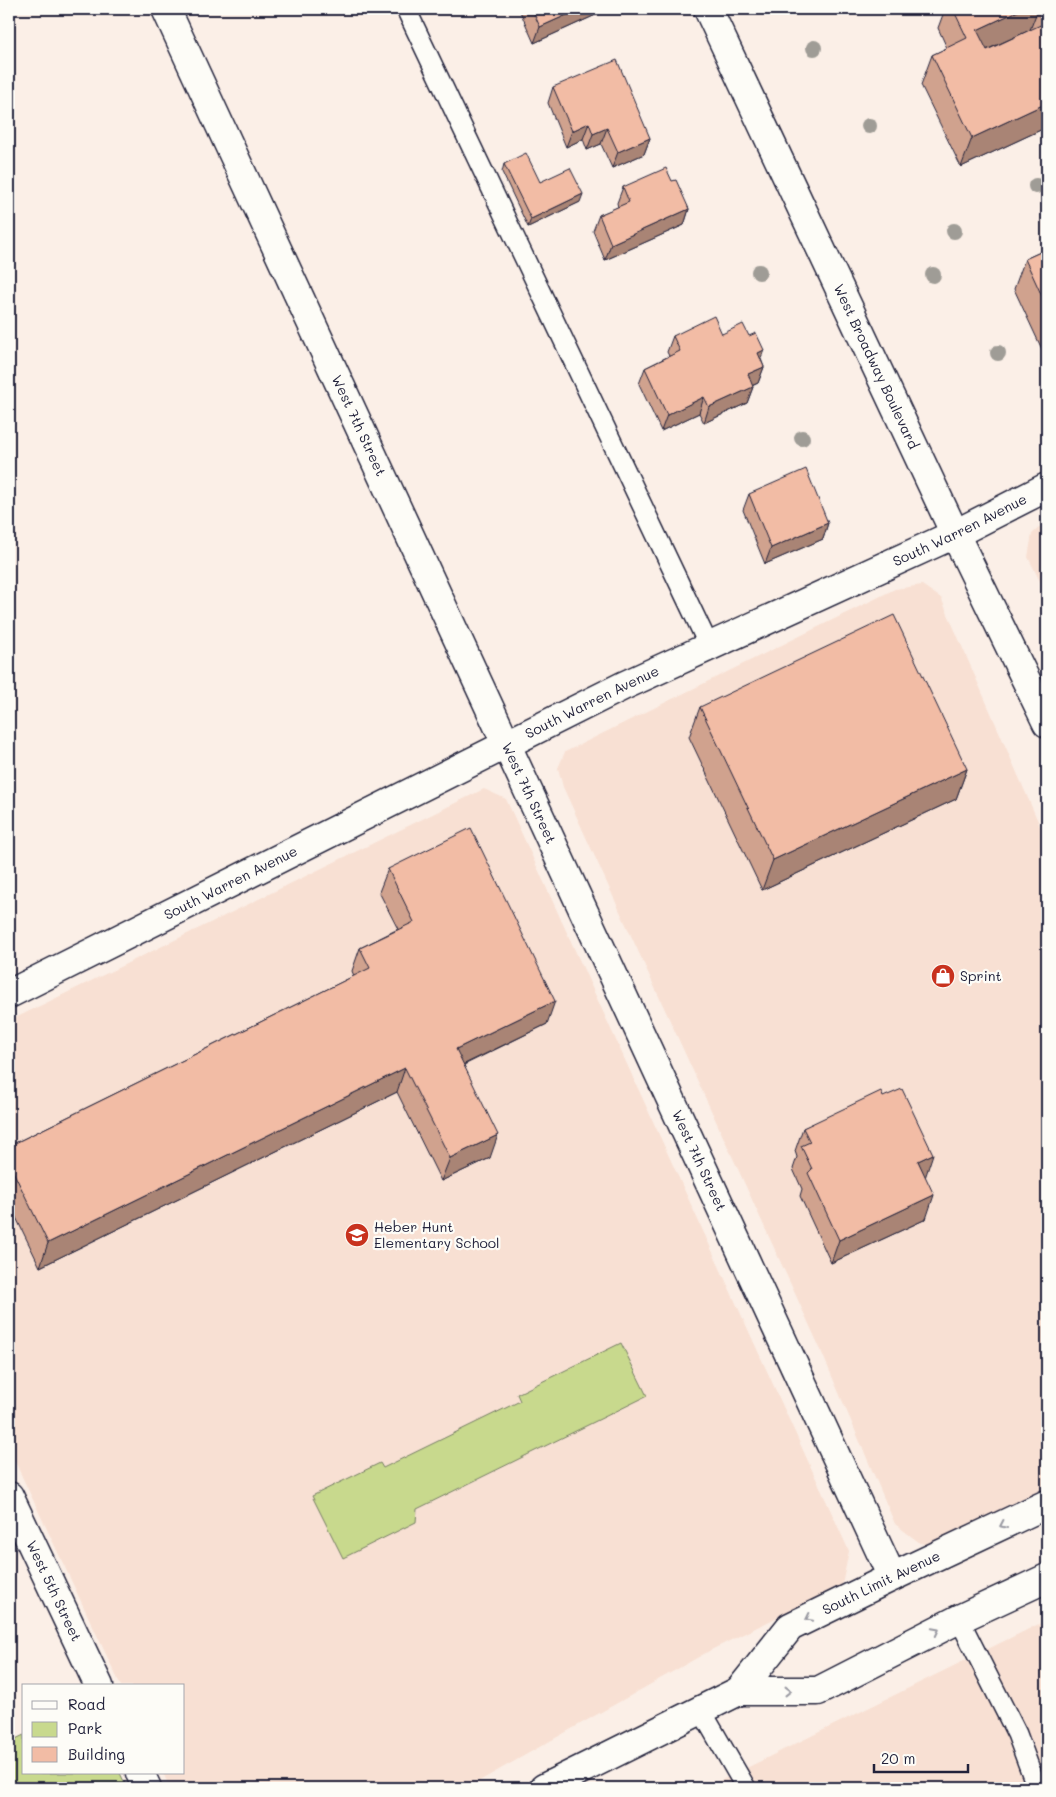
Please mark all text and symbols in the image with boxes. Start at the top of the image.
street label: West Broadway Boulevard [830,281,924,452]
street label: West 7th Street [328,372,391,479]
street label: South Warren Avenue [889,489,1030,570]
street label: South Warren Avenue [522,661,662,743]
street label: West 7th Street [498,739,561,846]
street label: South Warren Avenue [161,841,300,924]
shop icon: Sprint [930,963,956,989]
place label: Sprint [960,966,1002,985]
street label: West 7th Street [668,1107,731,1214]
place label: Heber Hunt Elementary School [374,1217,500,1252]
school or university icon: Heber Hunt Elementary School [344,1222,370,1248]
one-way arrow [999,1519,1008,1529]
street label: West 5th Street [22,1537,86,1644]
street label: South Limit Avenue [819,1546,943,1619]
one-way arrow [805,1612,814,1622]
one-way arrow [931,1627,940,1637]
legend [22,1684,185,1774]
one-way arrow [784,1686,792,1696]
text: Road [68,1694,105,1714]
text: Park [68,1718,102,1738]
scale bar [874,1742,967,1774]
text: Building [68,1744,125,1764]
text: 20 m [881,1748,915,1768]

